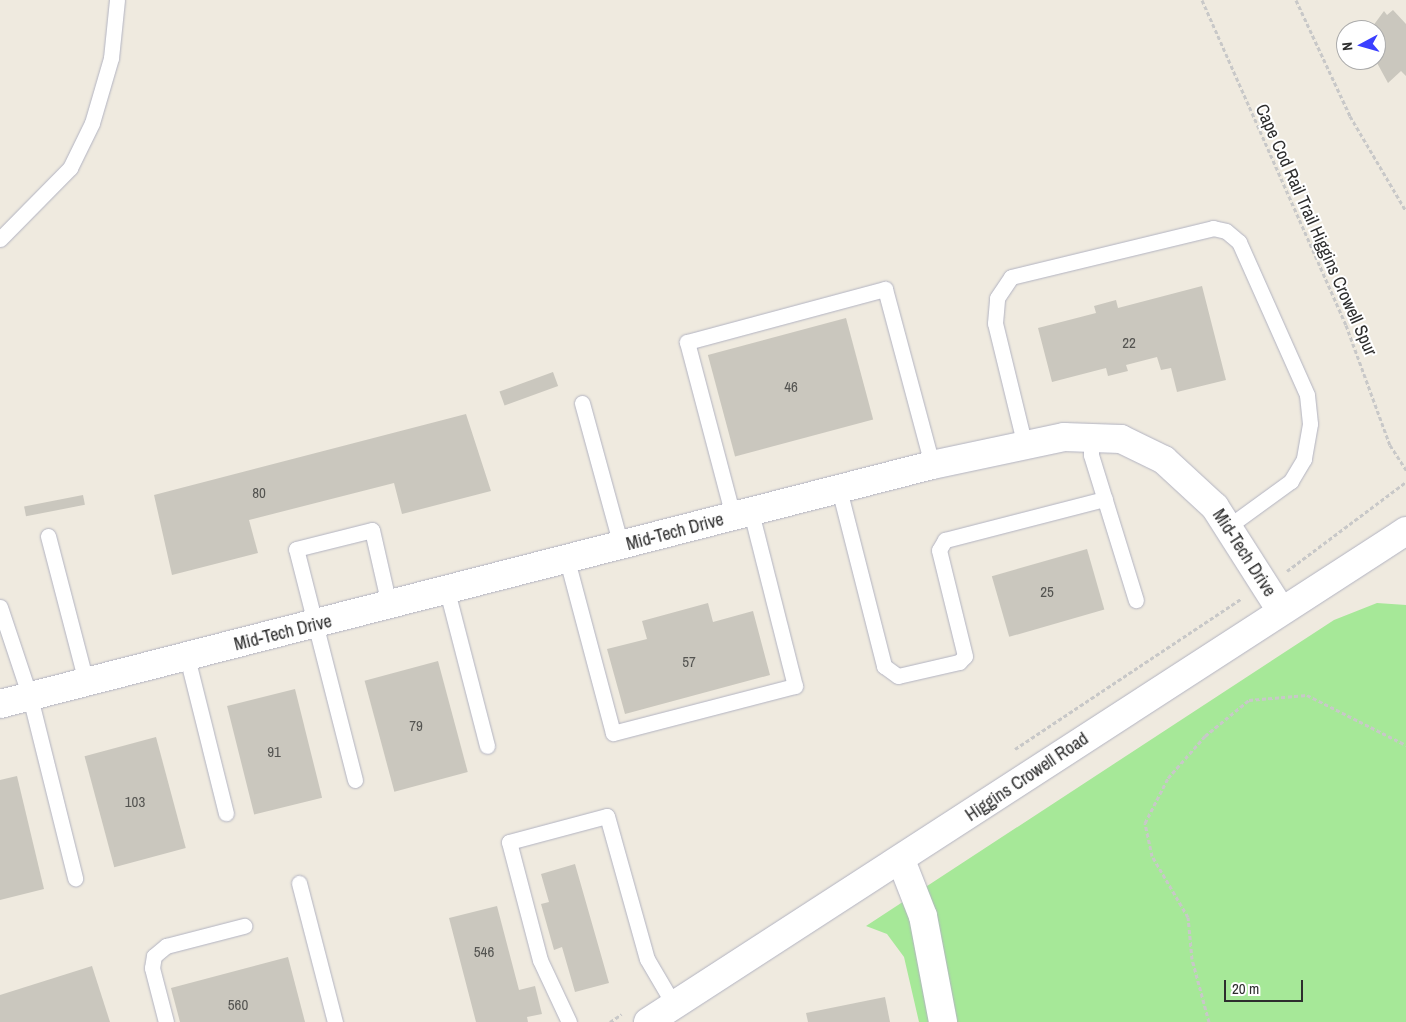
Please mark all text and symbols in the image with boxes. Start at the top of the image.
north arrow [1336,20,1386,70]
text: N [1338,41,1356,52]
street label: Cape Cod Rail Trail Higgins Crowell Spur [1251,101,1381,359]
house number: 22 [1122,334,1136,352]
house number: 46 [784,378,798,396]
house number: 80 [252,484,266,502]
street label: Mid-Tech Drive [1208,505,1280,601]
street label: Mid-Tech Drive [624,509,726,555]
house number: 25 [1040,583,1054,601]
street label: Mid-Tech Drive [232,610,334,656]
house number: 57 [682,653,696,671]
house number: 79 [409,717,423,735]
street label: Higgins Crowell Road [961,728,1093,826]
house number: 91 [267,743,281,761]
house number: 103 [125,793,145,811]
house number: 546 [474,943,494,961]
scale bar [1226,970,1305,1002]
text: 20 m [1232,978,1259,999]
house number: 560 [228,996,248,1014]

